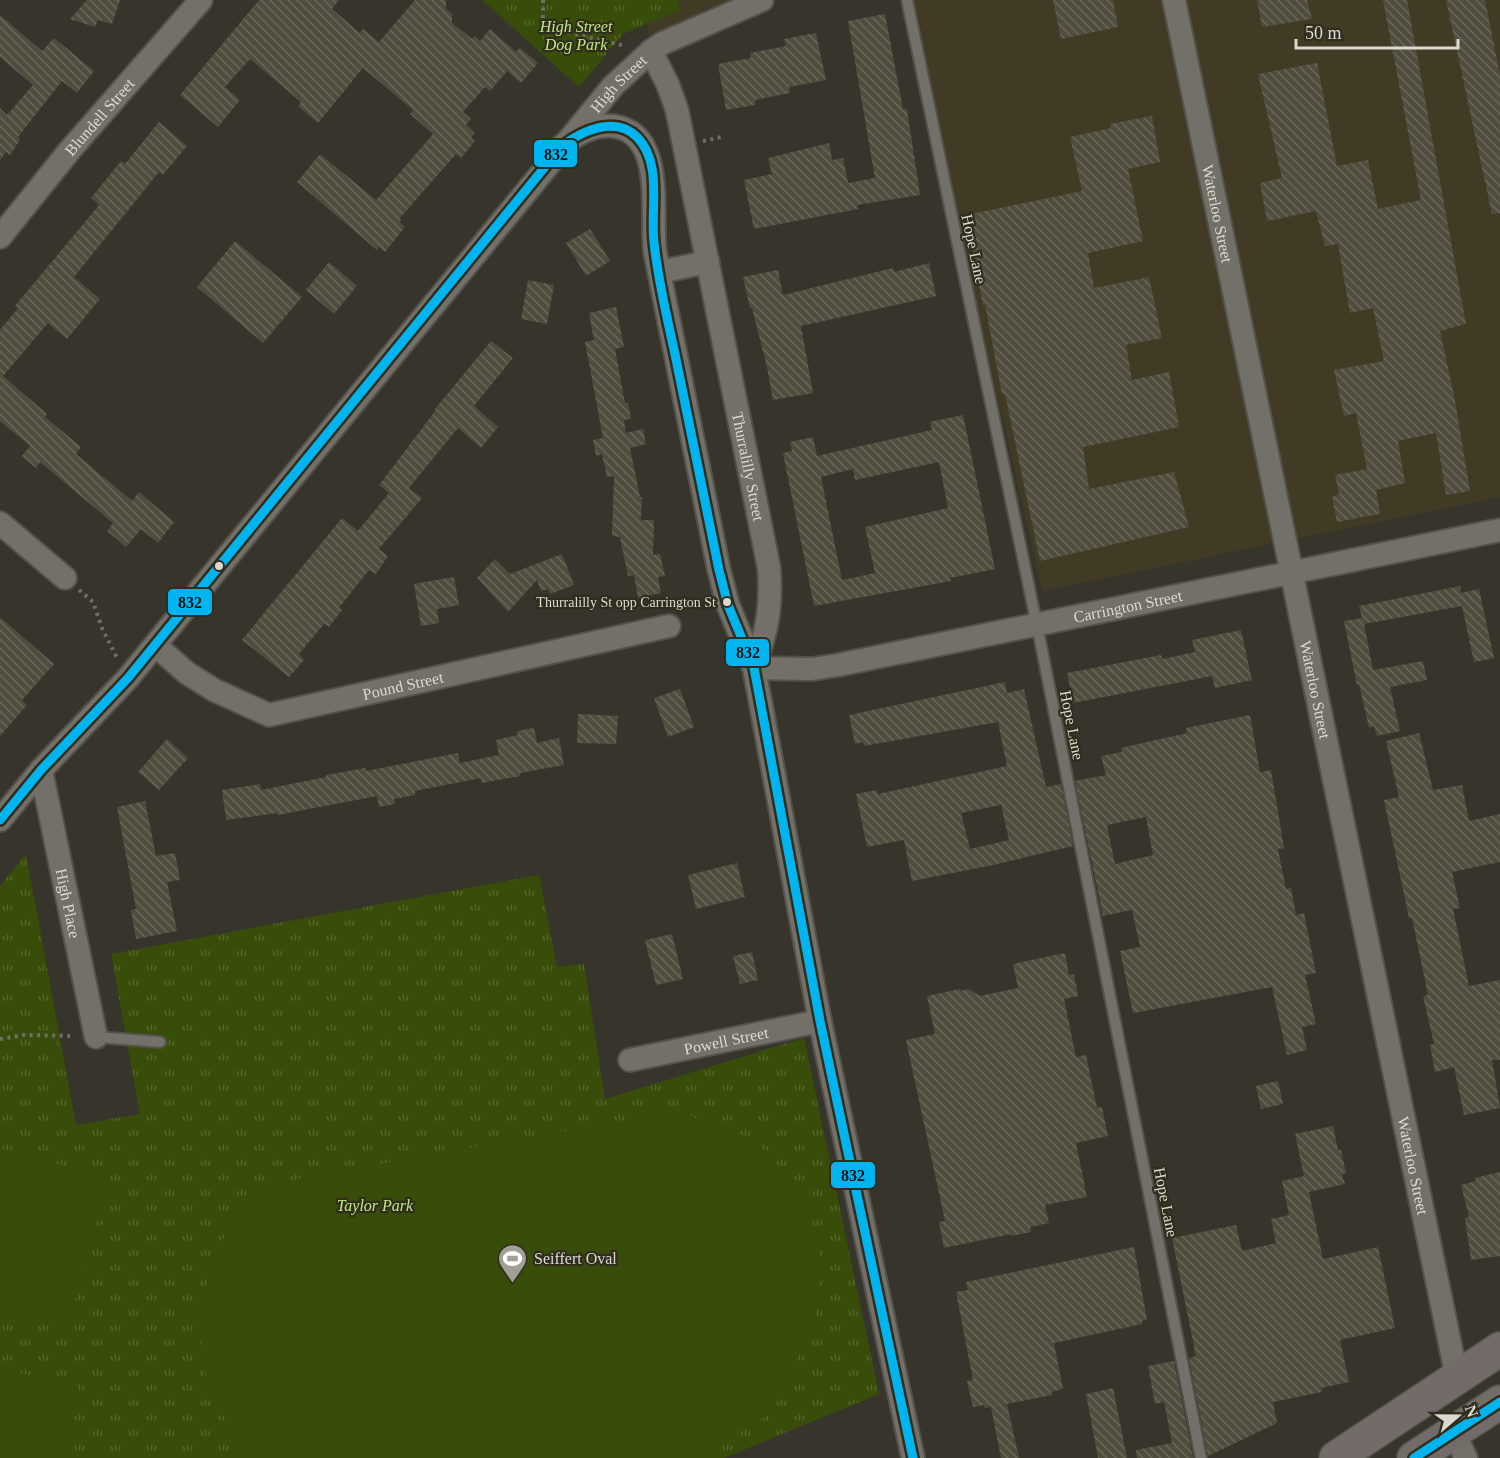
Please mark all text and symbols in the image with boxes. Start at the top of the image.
scale bar [1296,12,1458,50]
park label: High Street Dog Park [539,18,613,54]
text: 50 m [1305,23,1342,43]
street label: High Street [587,51,650,116]
street label: Blundell Street [61,74,138,159]
line badge: 832 [533,139,578,168]
text: 832 [544,146,568,163]
street label: Waterloo Street [1200,163,1236,265]
street label: Hope Lane [957,213,990,286]
street label: Thurralilly Street [729,410,768,523]
unlabelled marker [213,560,225,572]
street label: Carrington Street [1072,586,1184,625]
line badge: 832 [167,588,213,616]
text: 832 [178,594,202,611]
place label: Thurralilly St opp Carrington St [536,595,716,610]
marker: Thurralilly St opp Carrington St [721,596,733,608]
line badge: 832 [725,638,770,667]
street label: Waterloo Street [1297,639,1334,741]
text: 832 [736,644,760,661]
street label: Pound Street [361,668,445,702]
street label: Hope Lane [1056,689,1087,761]
street label: High Place [53,867,84,940]
street label: Powell Street [682,1023,770,1057]
street label: Waterloo Street [1395,1115,1432,1217]
line badge: 832 [830,1161,876,1189]
street label: Hope Lane [1150,1166,1181,1238]
text: 832 [841,1167,865,1184]
park label: Taylor Park [337,1197,414,1215]
sports icon: Seiffert Oval [497,1242,529,1284]
place label: Seiffert Oval [534,1250,617,1267]
north arrow [1428,1386,1488,1446]
text: N [1462,1403,1482,1420]

